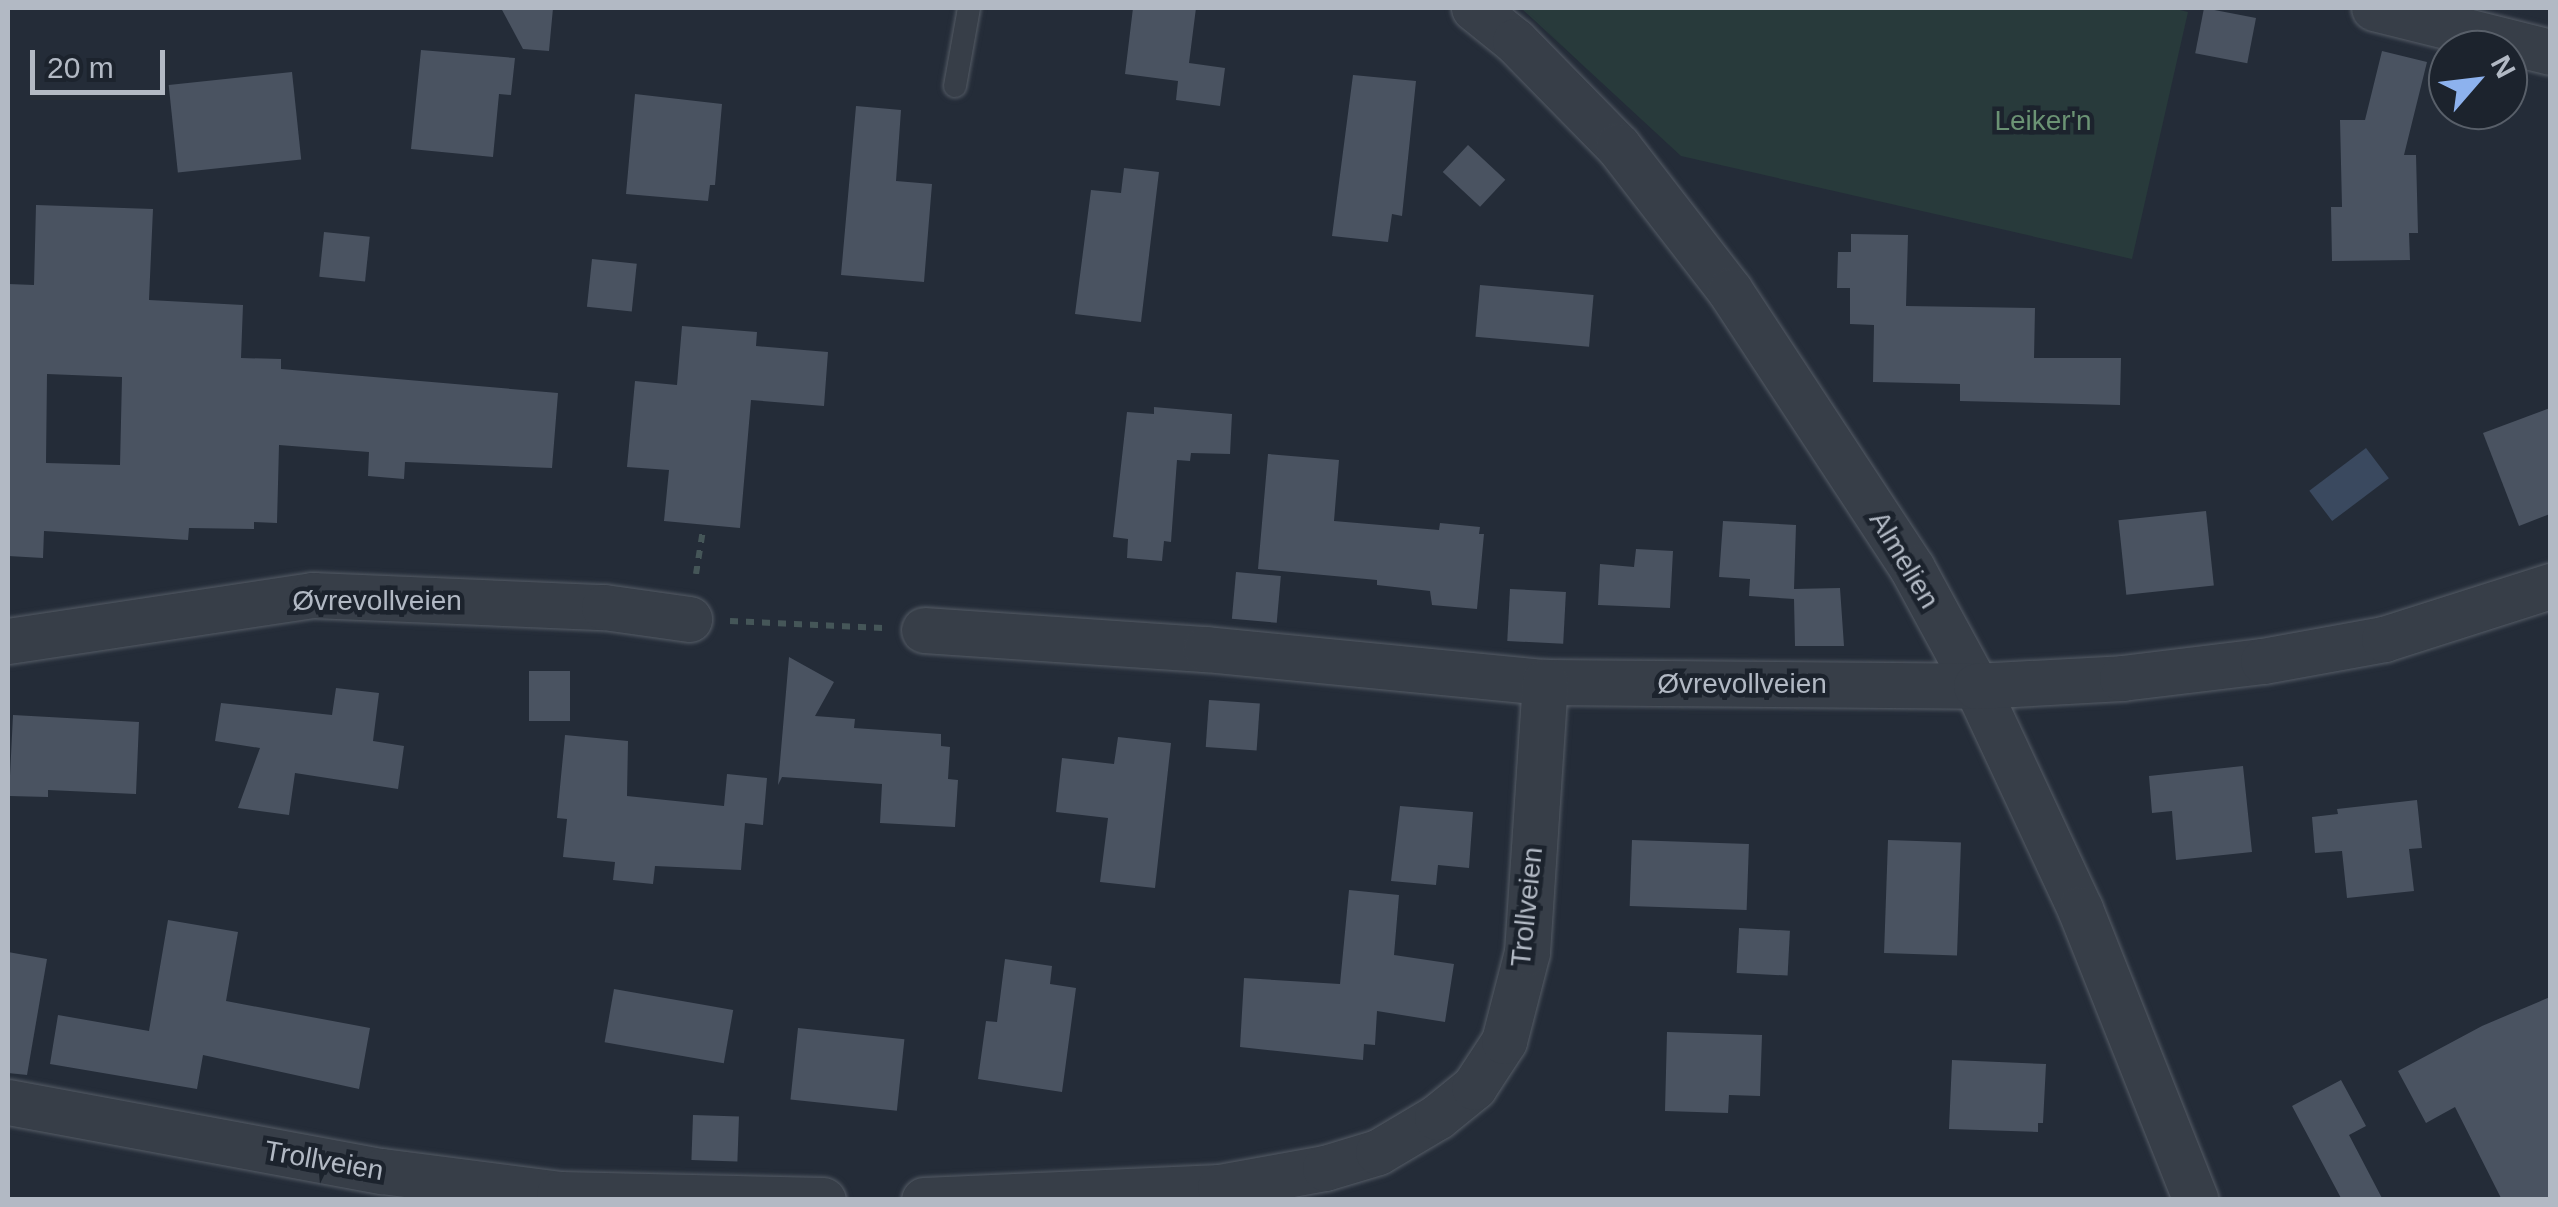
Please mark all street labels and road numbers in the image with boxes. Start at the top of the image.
street label: Almelien [1862,505,1946,615]
street label: Øvrevollveien [292,584,462,618]
street label: Øvrevollveien [1657,667,1827,701]
street label: Trollveien [1504,845,1550,969]
street label: Trollveien [262,1134,386,1188]

